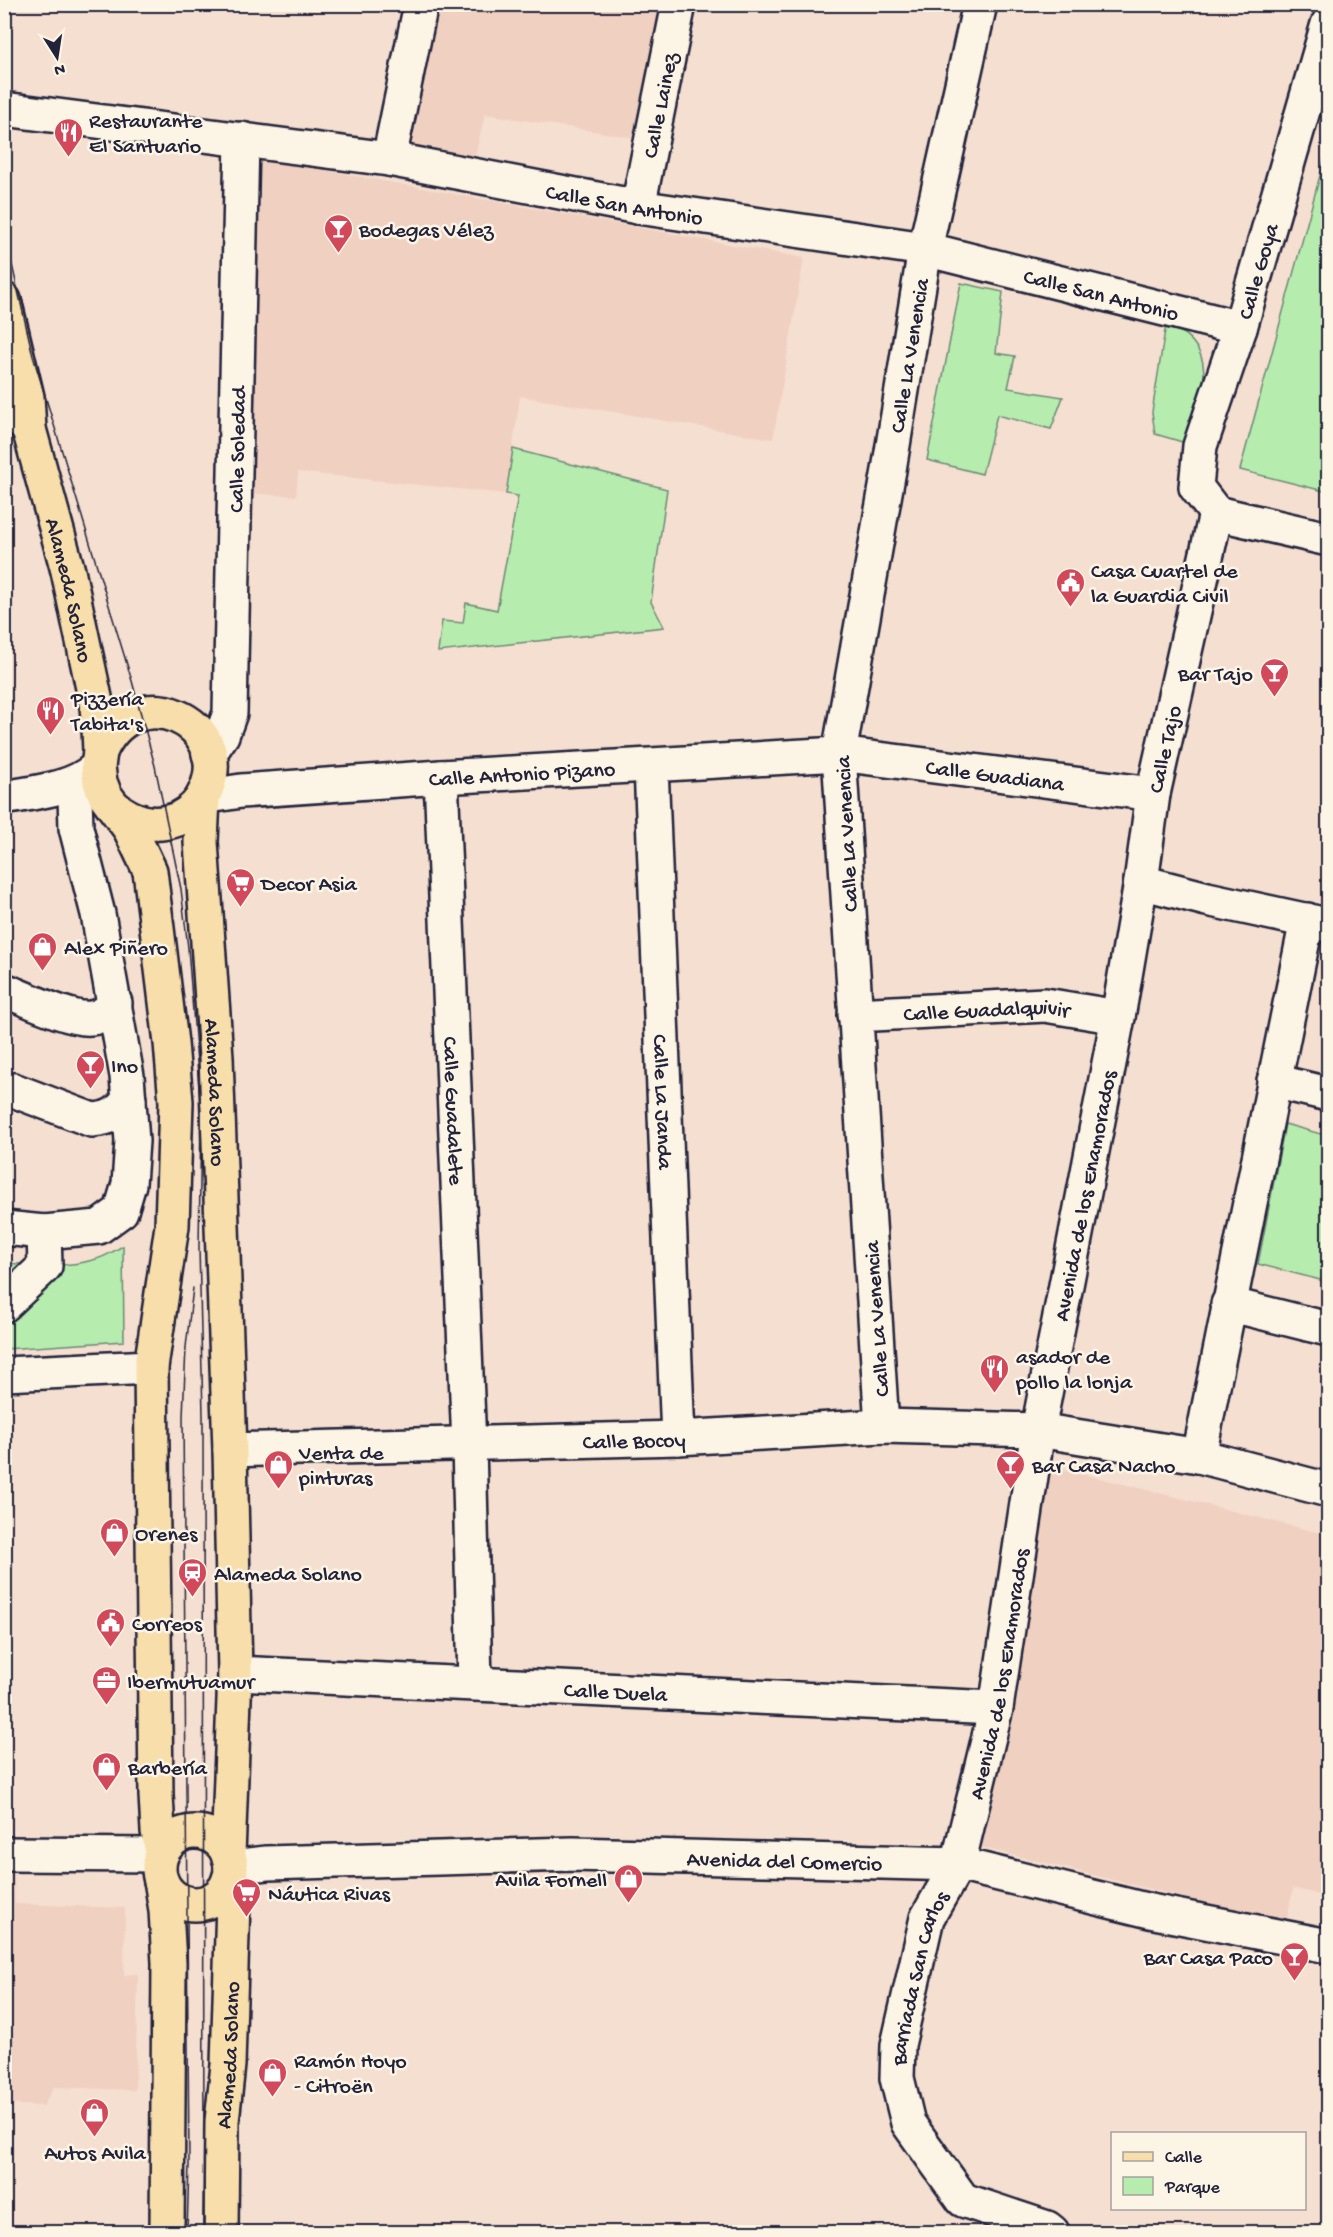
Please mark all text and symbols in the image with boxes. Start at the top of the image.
north arrow [27,27,87,87]
street label: Calle Lainez [639,50,686,161]
text: N [52,58,66,79]
place label: Restaurante El Santuario [89,110,203,161]
restaurant icon: Restaurante El Santuario [52,116,84,158]
street label: Calle San Antonio [543,180,704,233]
bar icon: Bodegas Vélez [322,212,354,254]
place label: Bodegas Vélez [358,219,495,245]
street label: Calle Goya [1234,220,1287,323]
street label: Calle San Antonio [1020,265,1181,329]
street label: Calle La Venencia [886,276,937,435]
street label: Calle Soledad [225,384,254,513]
street label: Alameda Solano [37,516,96,665]
place label: Casa Cuartel de la Guardia Civil [1091,560,1238,611]
public building icon: Casa Cuartel de la Guardia Civil [1054,566,1086,608]
bar icon: Bar Tajo [1258,656,1290,698]
place label: Bar Tajo [1177,663,1253,689]
place label: Pizzería Tabita's [69,688,144,739]
restaurant icon: Pizzería Tabita's [34,694,66,736]
street label: Calle Tajo [1145,703,1189,796]
street label: Calle La Venencia [832,754,866,912]
street label: Calle Guadiana [924,756,1066,800]
street label: Calle Antonio Pizano [428,758,616,795]
supermarket icon: Decor Asia [224,866,256,908]
place label: Decor Asia [259,873,357,899]
shop icon: Alex Piñero [27,930,59,972]
place label: Alex Piñero [64,937,168,963]
street label: Calle Guadalquivir [903,996,1074,1029]
street label: Alameda Solano [196,1018,229,1167]
street label: Calle La Janda [645,1034,676,1171]
street label: Calle Guadalete [435,1036,467,1186]
bar icon: Ino [74,1048,106,1090]
place label: Ino [111,1055,138,1081]
street label: Avenida de los Enamorados [1050,1068,1124,1324]
street label: Calle La Venencia [861,1239,897,1398]
place label: asador de pollo la lonja [1015,1346,1133,1397]
restaurant icon: asador de pollo la lonja [979,1352,1011,1394]
street label: Calle Bocoy [582,1429,686,1458]
place label: Venta de pinturas [298,1442,384,1493]
shop icon: Venta de pinturas [262,1448,294,1490]
bar icon: Bar Casa Nacho [995,1448,1027,1490]
place label: Bar Casa Nacho [1031,1455,1175,1481]
shop icon: Orenes [98,1516,130,1558]
place label: Orenes [135,1523,198,1549]
street label: Avenida de los Enamorados [965,1546,1037,1803]
station icon: Alameda Solano [177,1556,209,1598]
place label: Alameda Solano [214,1563,362,1589]
public building icon: Correos [95,1606,127,1648]
place label: Correos [132,1613,203,1639]
office icon: Ibermutuamur [90,1664,122,1706]
place label: Ibermutuamur [127,1671,256,1697]
street label: Calle Duela [563,1679,669,1710]
shop icon: Barbería [91,1750,123,1792]
place label: Barbería [127,1757,208,1783]
street label: Avenida del Comercio [686,1848,883,1879]
shop icon: Avila Fornell [612,1862,644,1904]
place label: Avila Fornell [495,1869,607,1895]
supermarket icon: Náutica Rivas [231,1876,263,1918]
place label: Náutica Rivas [268,1883,391,1909]
street label: Barriada San Carlos [888,1887,957,2067]
bar icon: Bar Casa Paco [1278,1940,1310,1982]
place label: Bar Casa Paco [1143,1947,1273,1973]
street label: Alameda Solano [213,1981,248,2129]
place label: Ramón Hoyo - Citroën [294,2050,407,2101]
shop icon: Ramón Hoyo - Citroën [257,2056,289,2098]
shop icon: Autos Avila [79,2096,111,2138]
legend [1111,2132,1306,2210]
place label: Autos Avila [44,2142,147,2168]
text: Calle [1165,2148,1203,2169]
text: Parque [1164,2178,1221,2199]

